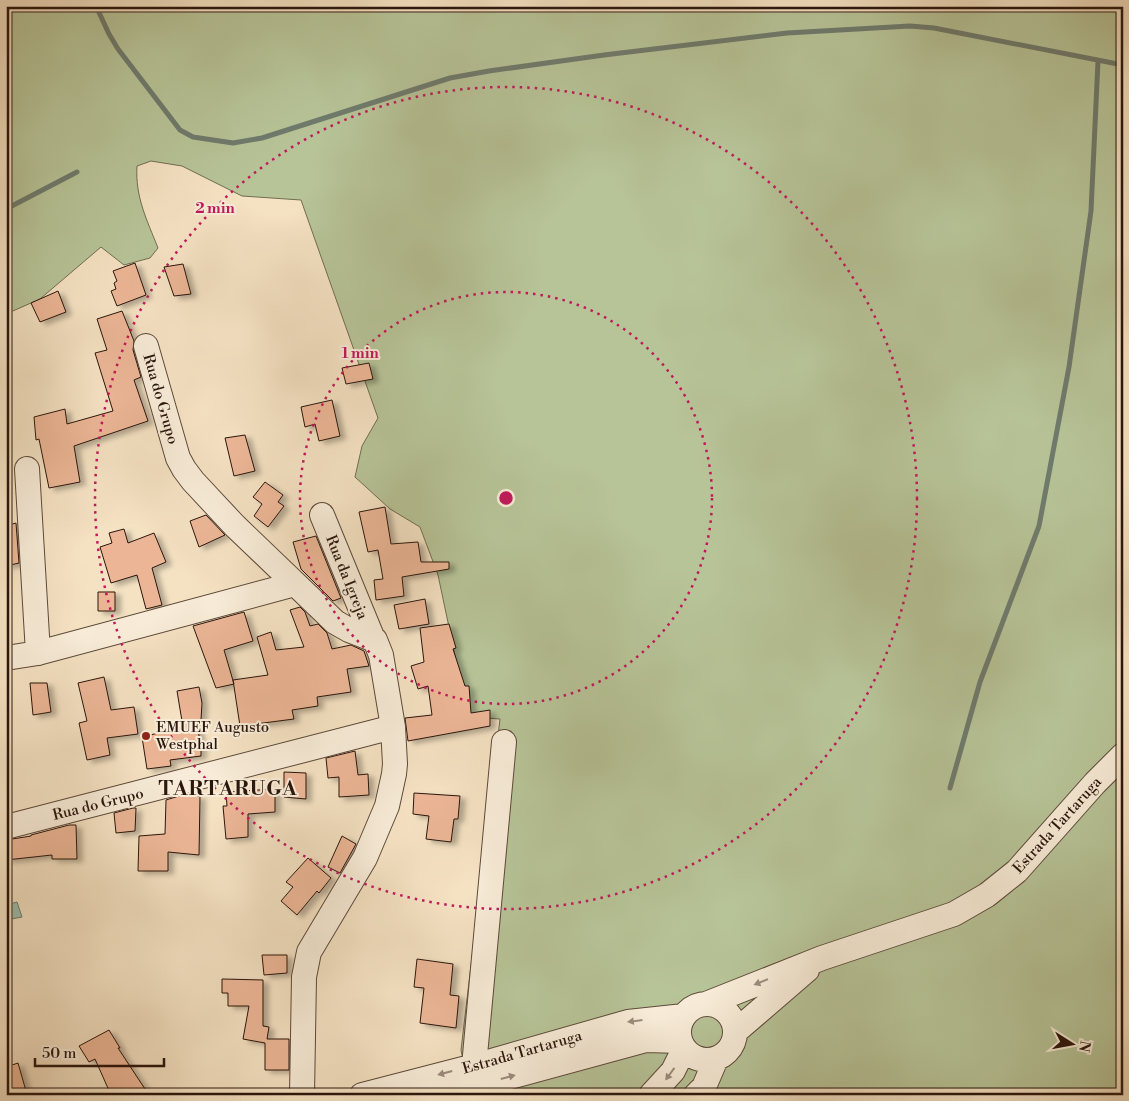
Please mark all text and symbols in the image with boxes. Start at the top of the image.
text: 2 min [195,199,235,218]
text: 1 min [341,344,379,363]
street label: Rua do Grupo [139,352,183,447]
centre of rings [497,489,515,507]
street label: Rua da Igreja [321,532,372,622]
place label: EMUEF Augusto Westphal [155,718,269,754]
marker: EMUEF Augusto Westphal [140,730,152,742]
street label: Estrada Tartaruga [1009,773,1106,878]
district label: TARTARUGA [158,777,298,802]
street label: Rua do Grupo [51,784,146,825]
one-way arrow [753,979,768,987]
one-way arrow [627,1017,643,1025]
north arrow [1046,1018,1096,1068]
street label: Estrada Tartaruga [460,1026,585,1079]
scale bar [35,1036,164,1068]
text: N [1074,1039,1094,1053]
text: 50 m [42,1044,76,1063]
one-way arrow [665,1067,675,1081]
one-way arrow [437,1070,452,1078]
one-way arrow [501,1073,516,1081]

